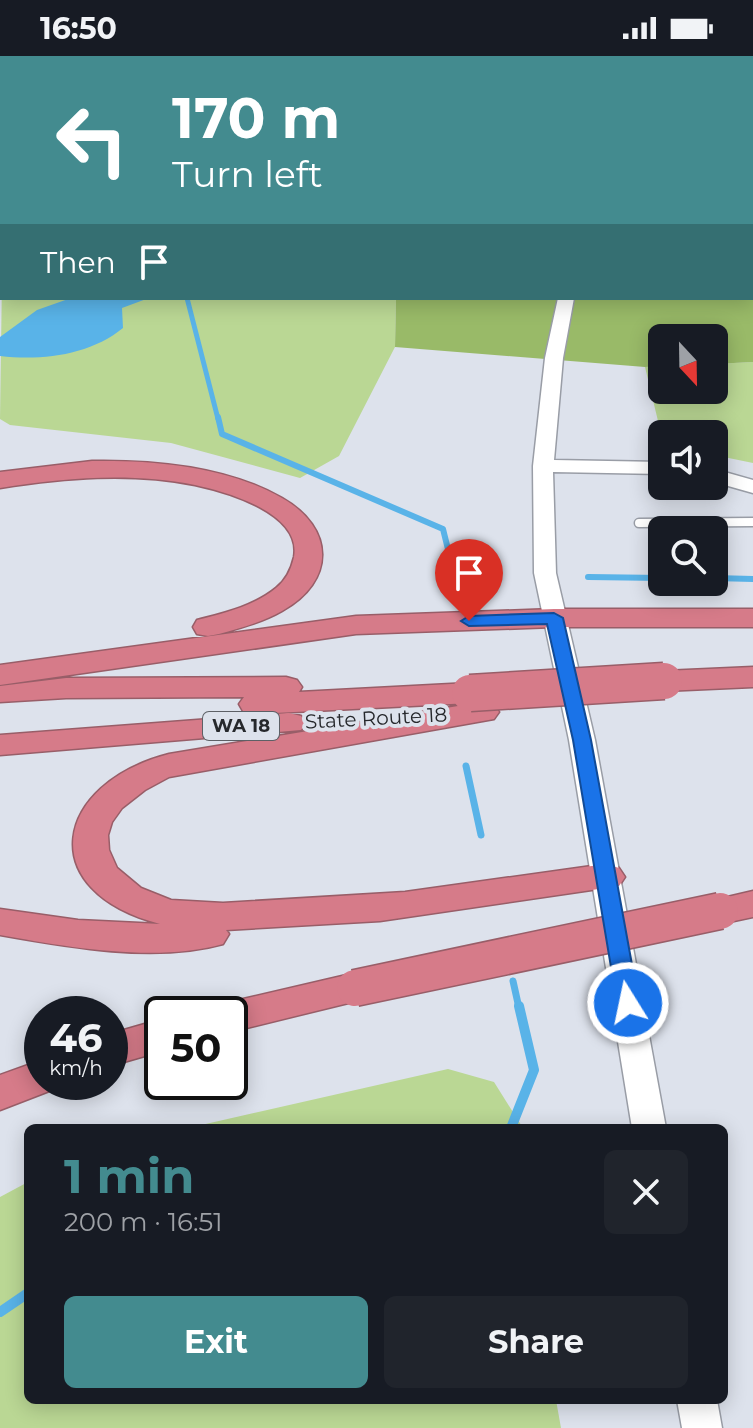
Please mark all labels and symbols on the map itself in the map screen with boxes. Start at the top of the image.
north arrow [648,324,728,404]
pin [435,539,503,621]
street label: State Route 18 [304,702,448,734]
road number: WA 18 [203,712,279,740]
position arrow [586,961,670,1045]
speed limit sign: 50 [144,996,248,1100]

